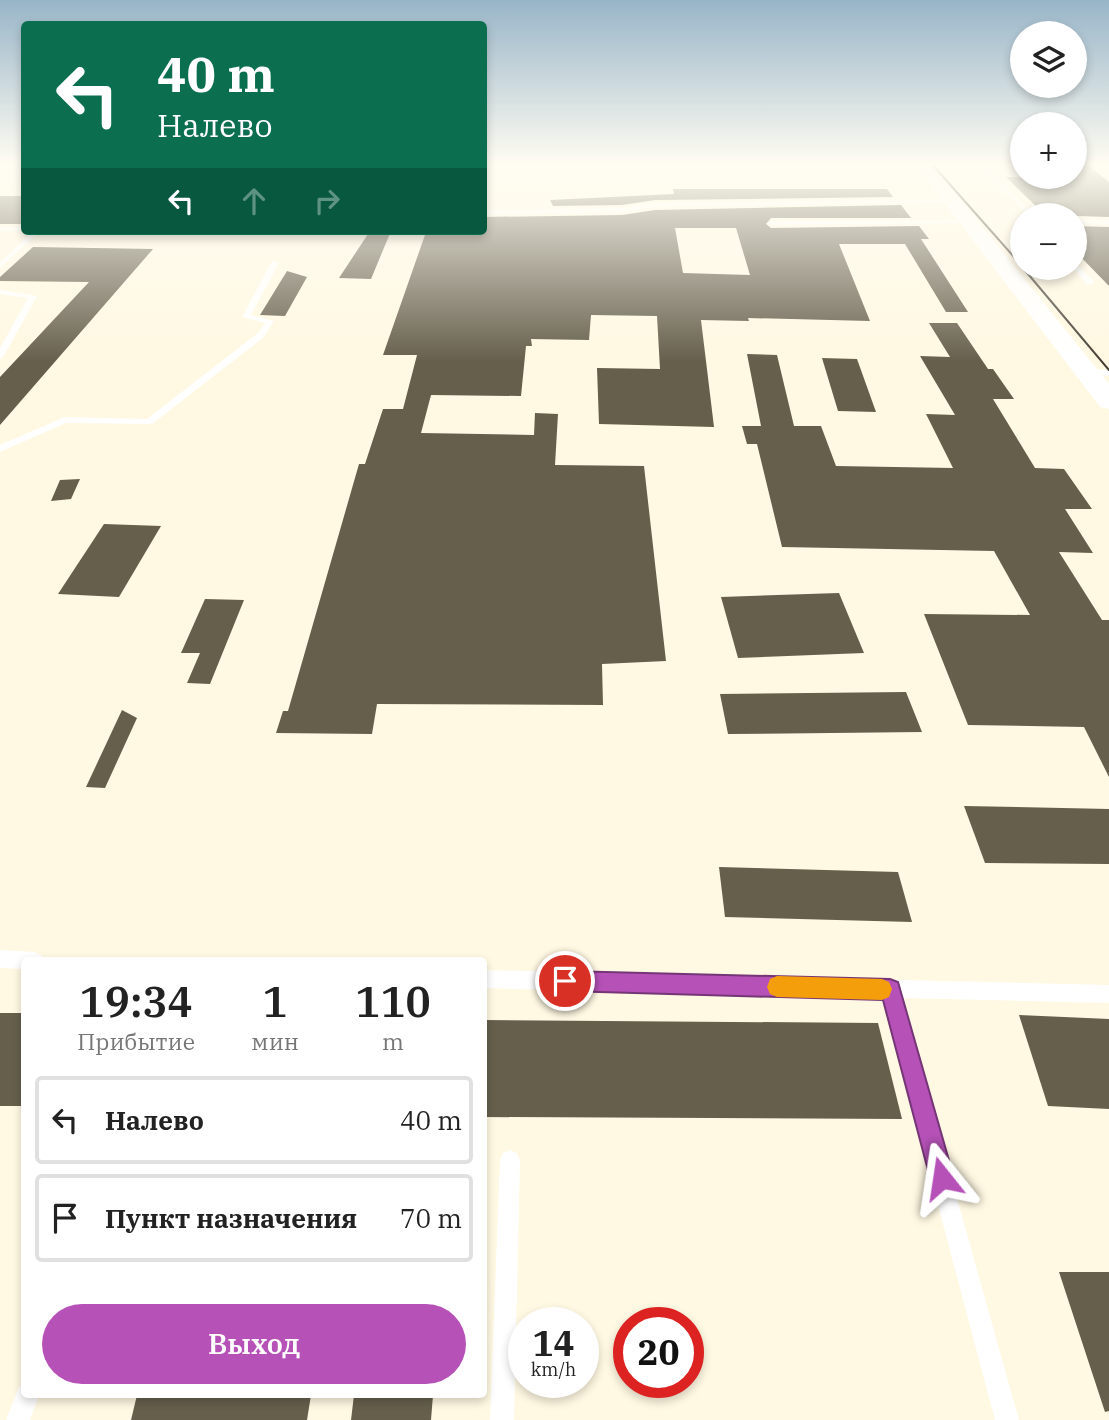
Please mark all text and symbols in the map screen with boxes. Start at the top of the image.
map controls [1010,21,1087,280]
button: layers [1010,21,1087,98]
text: 40 m [157,42,275,105]
icon: left [42,49,133,140]
text: Налево [157,104,273,146]
button: + [1010,112,1087,189]
icon: left [162,182,200,220]
icon: ahead [235,182,273,220]
icon: right [308,182,346,220]
button: − [1010,203,1087,280]
pin [535,951,595,1011]
icon: arrive [546,962,584,1000]
text: 19:34 [80,974,193,1029]
text: 1 [263,974,288,1029]
text: 110 [355,974,431,1029]
text: Прибытие [77,1026,195,1056]
text: мин [251,1026,299,1056]
text: m [382,1026,404,1056]
icon: left [46,1101,84,1139]
text: Налево [105,1103,204,1137]
text: 40 m [400,1103,462,1137]
position arrow [905,1141,979,1215]
icon: arrive [46,1199,84,1237]
text: Пункт назначения [105,1201,357,1235]
text: 70 m [400,1201,462,1235]
button: Выход [42,1304,466,1384]
speed limit sign: 20 [613,1307,704,1398]
text: 14 [532,1320,575,1366]
text: km/h [531,1358,576,1381]

